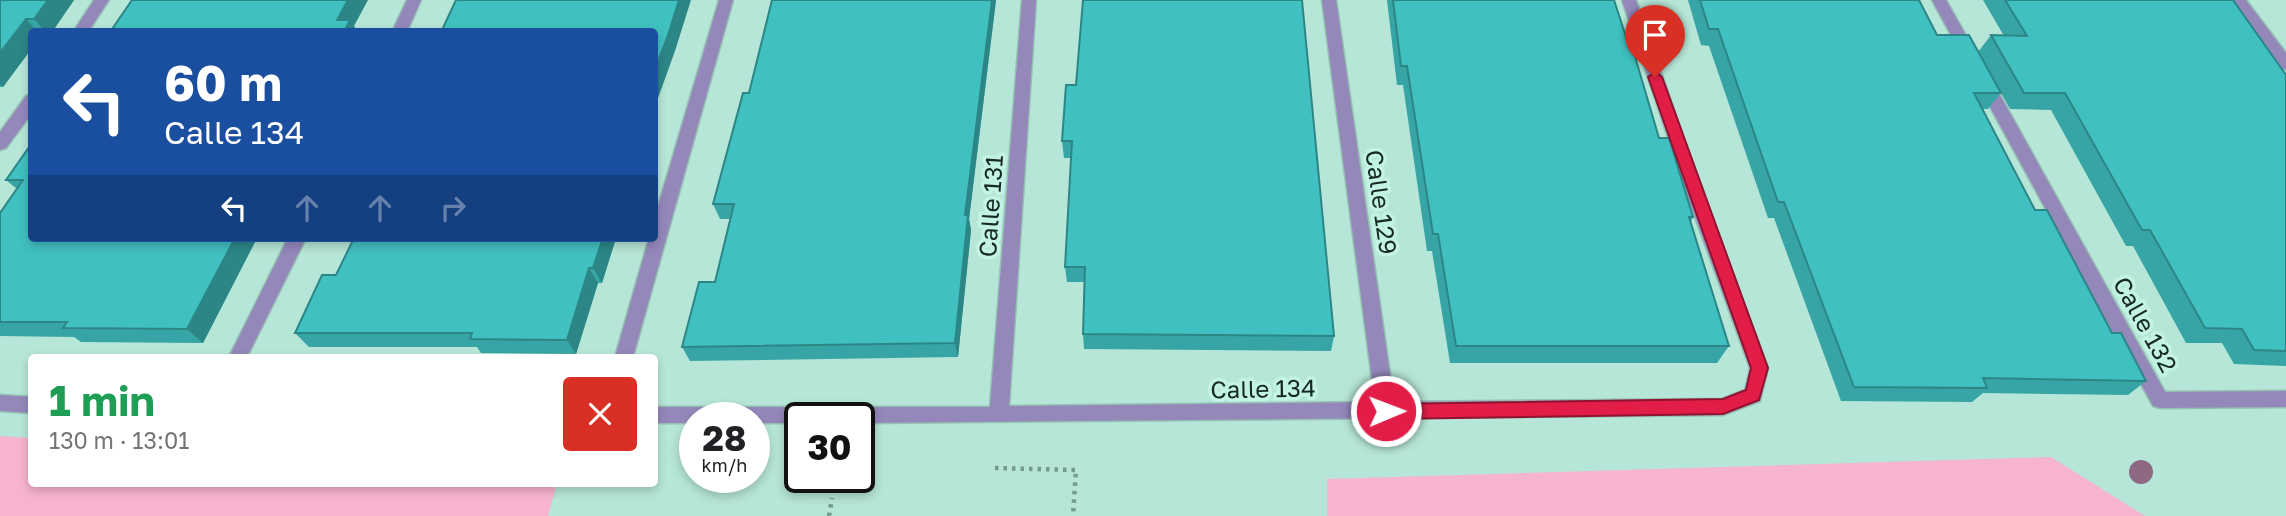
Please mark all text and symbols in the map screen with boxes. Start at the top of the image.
pin [1625,5,1685,77]
icon: arrive [1636,16,1674,54]
text: 60 m [164,53,282,112]
icon: left [49,56,140,147]
text: Calle 134 [164,113,304,151]
street label: Calle 129 [1360,148,1404,256]
street label: Calle 131 [972,154,1008,258]
icon: left [215,189,253,227]
icon: ahead [288,189,326,227]
icon: ahead [361,189,399,227]
icon: right [434,189,472,227]
street label: Calle 132 [2108,271,2184,377]
street label: Calle 134 [1210,373,1316,403]
position arrow [1349,374,1423,448]
text: 1 min [49,375,155,425]
button: close [563,377,637,451]
speed limit sign: 30 [784,402,875,493]
text: 28 [703,417,746,459]
text: 130 m · 13:01 [49,426,189,454]
text: km/h [702,454,747,476]

